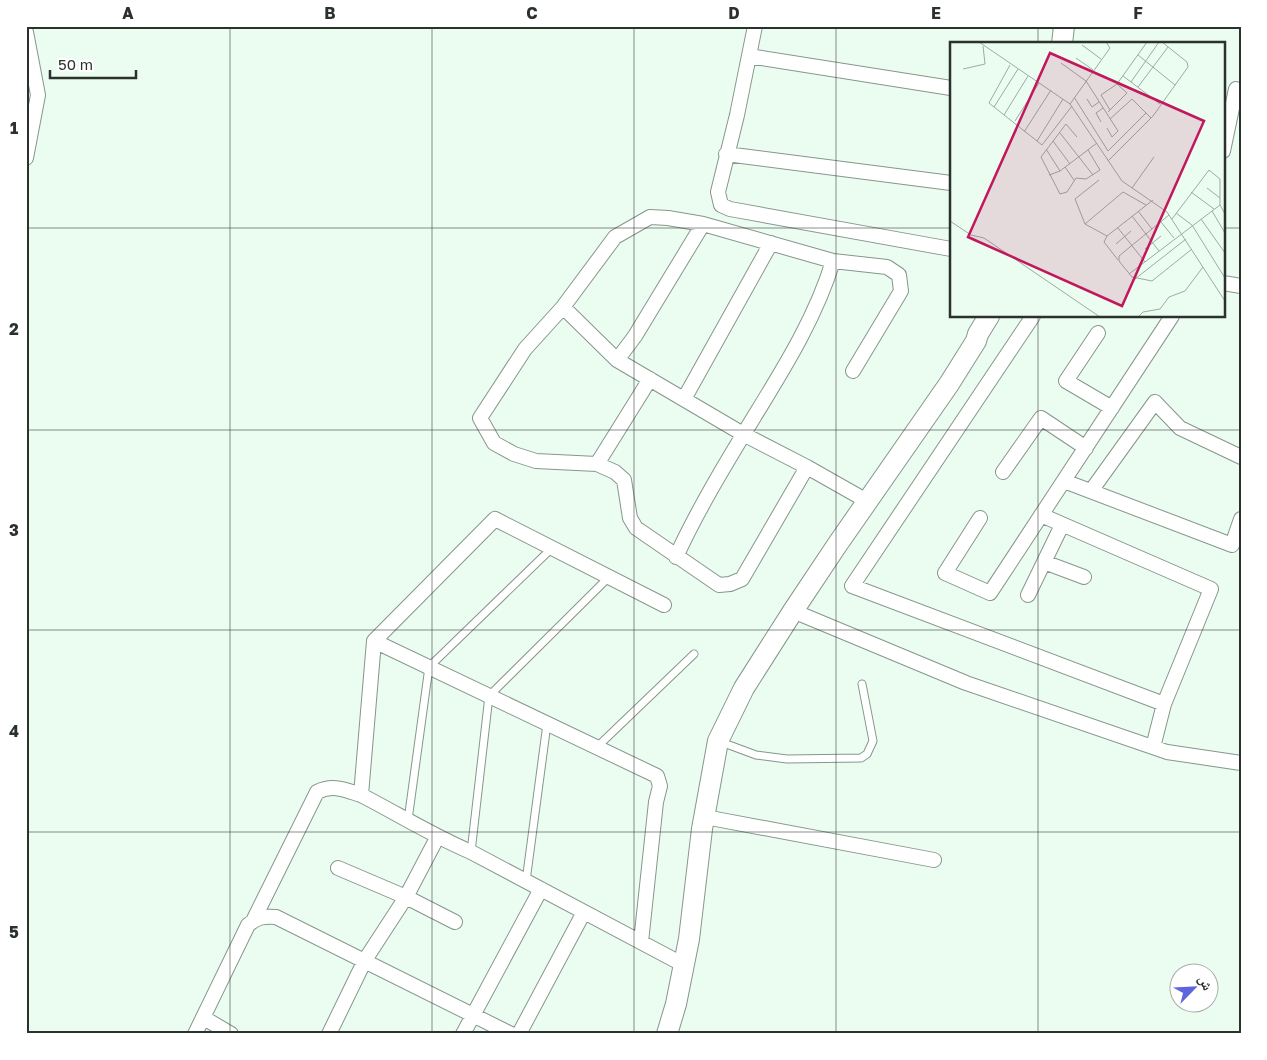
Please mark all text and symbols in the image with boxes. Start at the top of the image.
text: A [122,3,134,23]
text: B [324,3,336,23]
text: C [526,3,538,23]
text: D [728,3,740,23]
text: E [931,3,941,23]
text: F [1133,3,1143,23]
inset map [950,42,1224,318]
scale bar [50,48,136,80]
text: 50 m [58,55,93,73]
text: 1 [10,118,18,138]
text: 2 [9,319,19,339]
text: 3 [9,520,19,540]
text: 4 [9,721,19,741]
text: 5 [9,922,19,942]
north arrow [1170,962,1220,1012]
text: ش [1195,972,1217,993]

